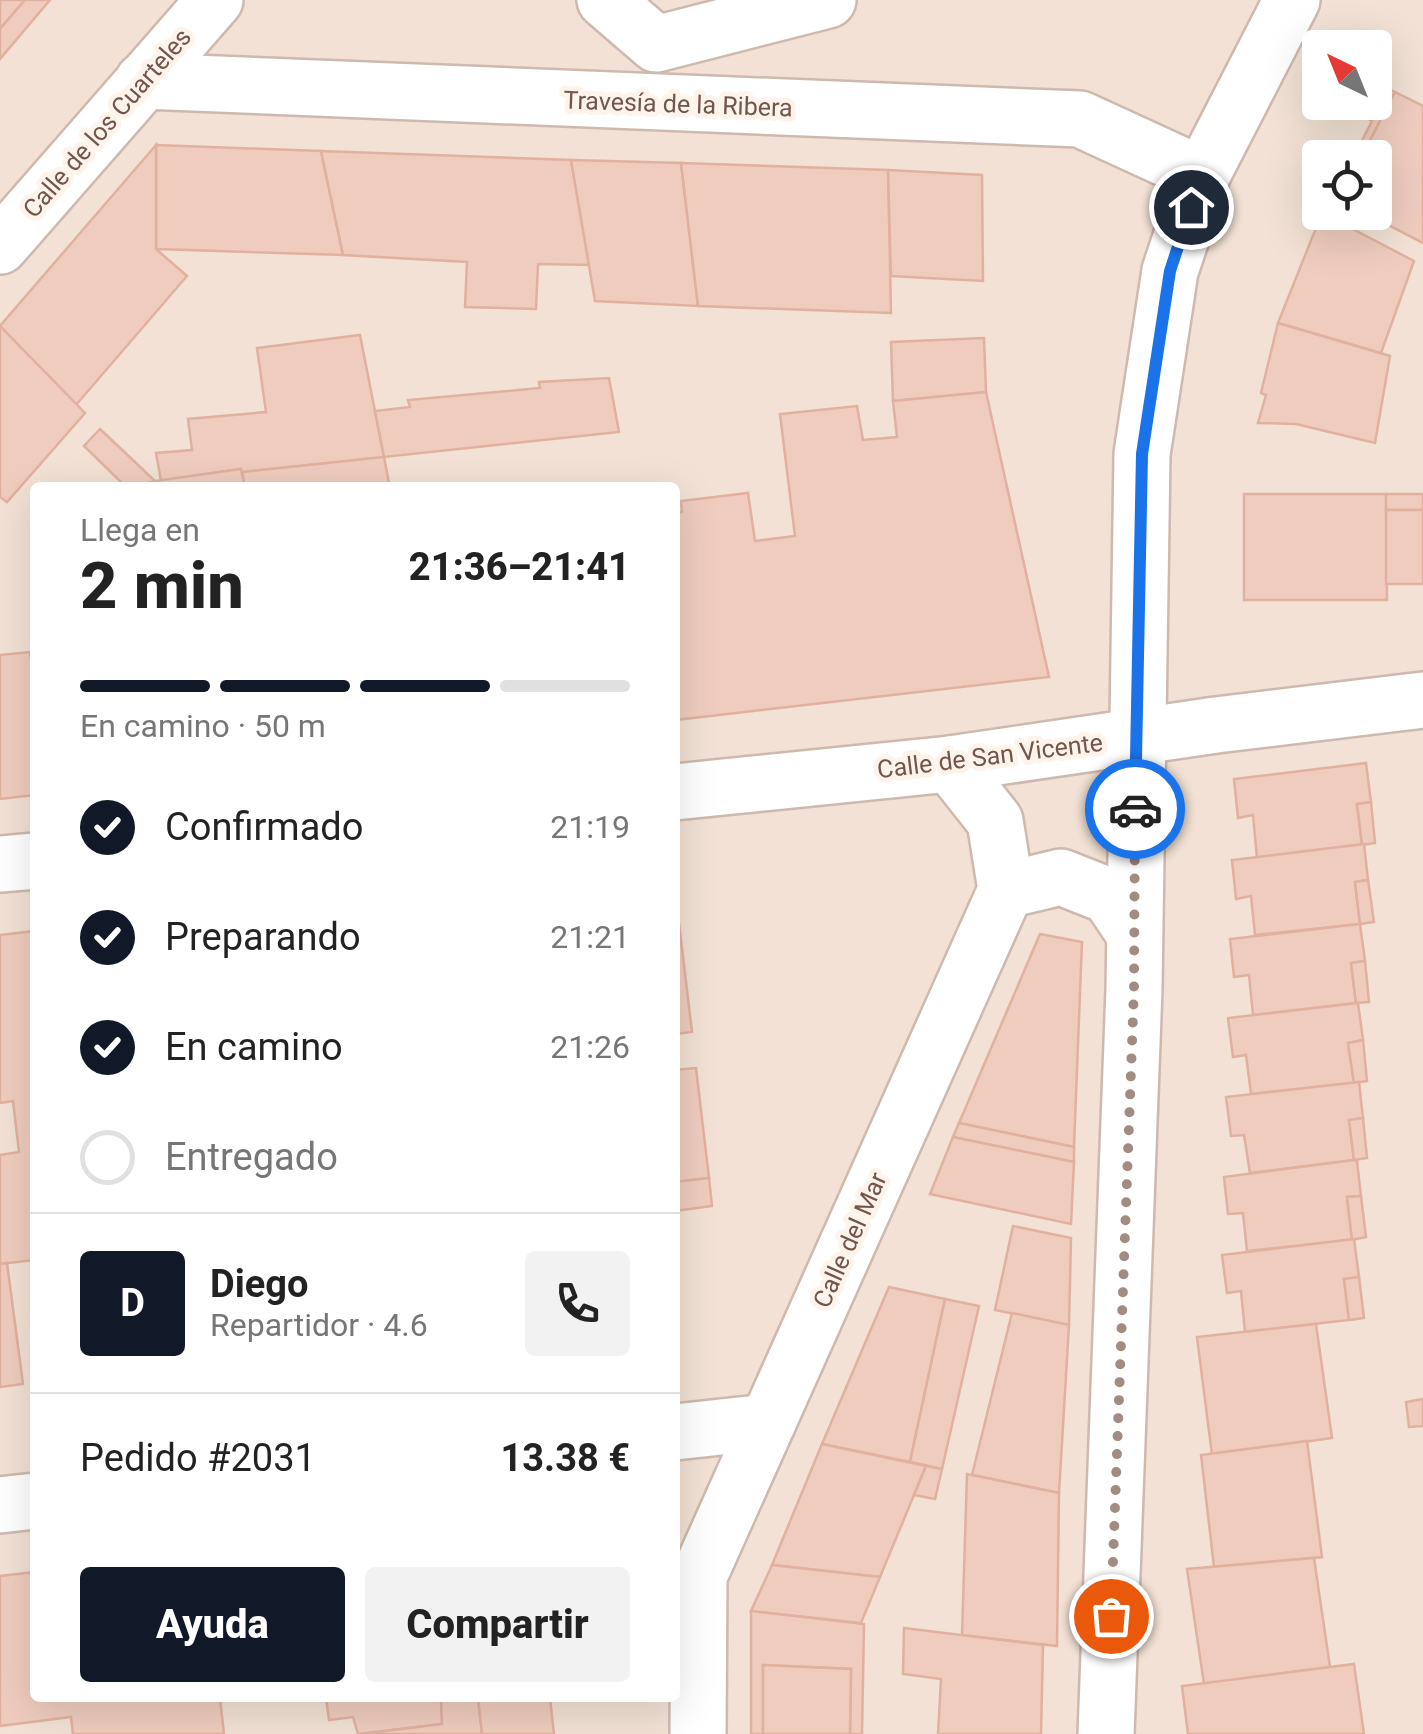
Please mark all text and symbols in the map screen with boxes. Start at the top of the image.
street label: Calle de los Cuarteles [17,23,197,223]
north arrow [1302,30,1392,120]
map controls [1302,30,1392,230]
street label: Travesía de la Ribera [563,86,793,122]
button: locate [1302,140,1392,230]
pin [1149,165,1234,250]
icon: home [1164,180,1219,235]
text: Llega en [80,511,200,549]
text: 21:36–21:41 [409,545,630,589]
text: 2 min [80,548,244,624]
text: En camino · 50 m [80,707,326,745]
street label: Calle de San Vicente [876,728,1104,784]
courier [1085,759,1185,859]
icon: car [1108,782,1163,837]
icon: check [80,800,135,855]
text: Confirmado [165,805,363,849]
text: 21:19 [550,808,630,846]
icon: check [80,910,135,965]
text: Preparando [165,915,361,959]
text: 21:21 [550,918,630,956]
icon: check [80,1020,135,1075]
text: En camino [165,1025,343,1069]
text: 21:26 [550,1028,630,1066]
text: Entregado [165,1135,338,1179]
street label: Calle del Mar [807,1167,893,1312]
button: phone [525,1251,630,1356]
text: Diego [210,1262,308,1306]
text: D [120,1281,145,1325]
text: Repartidor · 4.6 [210,1306,428,1344]
text: Pedido #2031 [80,1436,316,1480]
text: 13.38 € [501,1436,630,1480]
button: Ayuda [80,1567,345,1682]
button: Compartir [365,1567,630,1682]
pin [1069,1574,1154,1659]
icon: bag [1084,1589,1139,1644]

